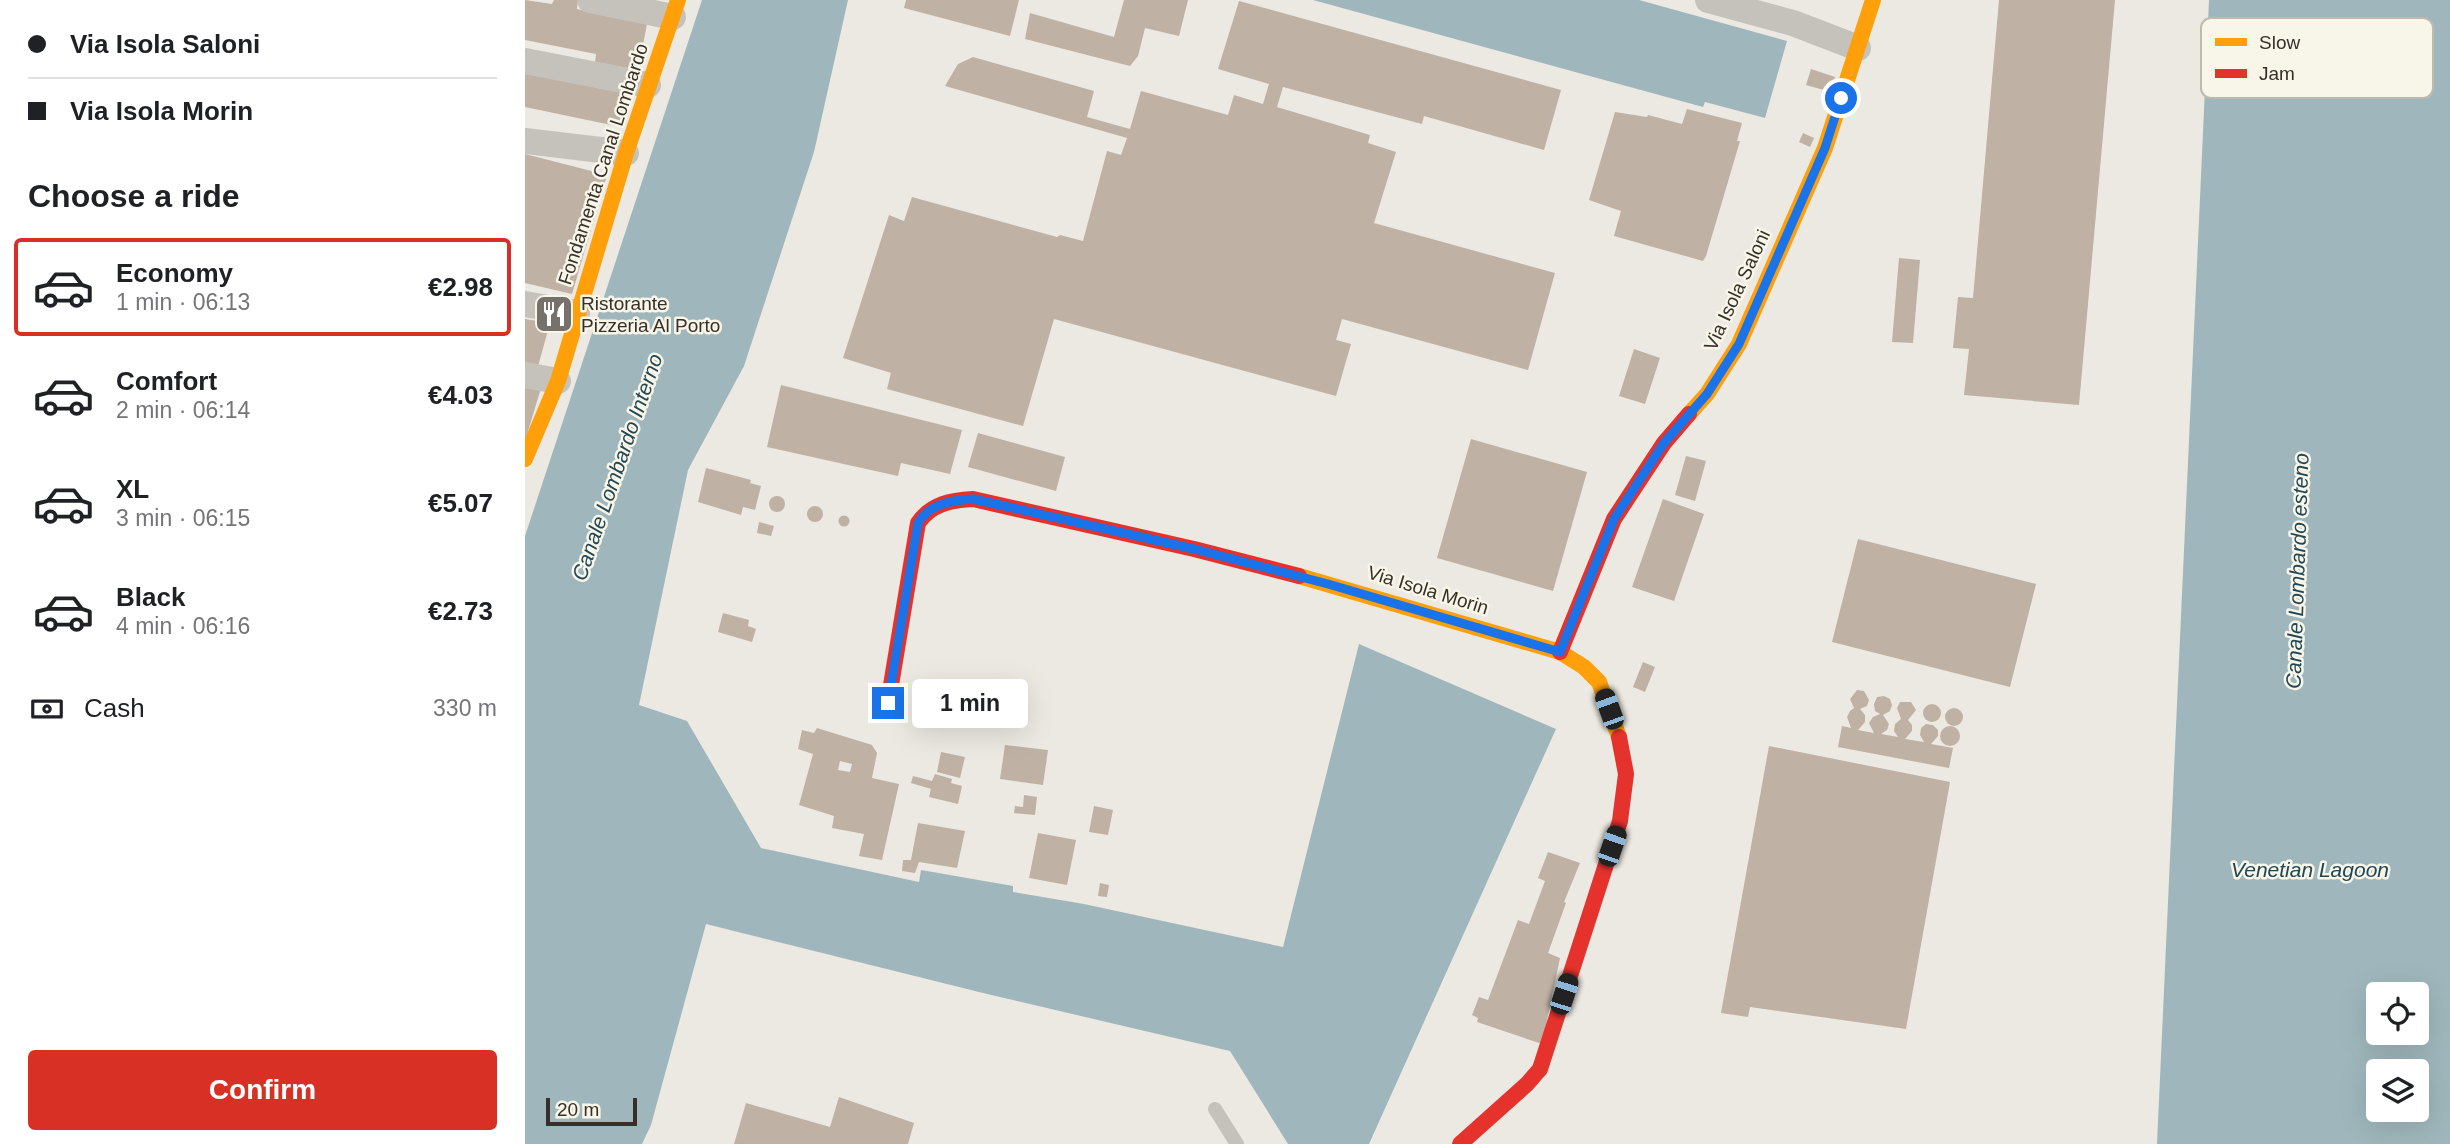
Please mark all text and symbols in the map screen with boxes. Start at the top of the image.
legend [2201,18,2433,98]
text: Via Isola Saloni [70,29,260,59]
text: Slow [2259,32,2300,53]
street label: Fondamenta Canal Lombardo [554,41,652,287]
text: Jam [2259,63,2295,84]
route start [1825,82,1857,114]
text: Via Isola Morin [70,96,253,126]
text: Choose a ride [28,178,240,214]
street label: Via Isola Saloni [1700,226,1774,354]
icon: car [32,256,95,319]
text: Economy [116,258,233,288]
text: €2.98 [428,272,493,302]
text: 1 min · 06:13 [116,289,250,315]
restaurant icon: Ristorante Pizzeria Al Porto [533,293,575,335]
place label: Ristorante Pizzeria Al Porto [581,293,720,336]
water label: Canale Lombardo Interno [567,350,667,583]
icon: car [32,364,95,427]
text: Comfort [116,366,217,396]
text: €4.03 [428,380,493,410]
text: 2 min · 06:14 [116,397,250,423]
water label: Canale Lombardo esteno [2281,452,2313,689]
icon: car [32,472,95,535]
text: XL [116,474,149,504]
text: €5.07 [428,488,493,518]
text: 3 min · 06:15 [116,505,250,531]
street label: Via Isola Morin [1365,562,1491,618]
icon: car [32,580,95,643]
text: Black [116,582,185,612]
text: €2.73 [428,596,493,626]
text: 4 min · 06:16 [116,613,250,639]
callout: 1 min [913,678,1028,728]
car [1592,686,1627,732]
route end [872,687,904,719]
icon: cash [28,690,66,728]
text: 1 min [940,690,1000,716]
text: Cash [84,693,145,723]
text: 330 m [433,695,497,721]
car [1596,823,1629,869]
water label: Venetian Lagoon [2231,858,2389,881]
car [1548,971,1581,1017]
map controls [2366,982,2429,1122]
button: locate [2366,982,2429,1045]
button: Confirm [28,1050,497,1130]
button: layers [2366,1059,2429,1122]
scale bar [546,1095,637,1127]
text: 20 m [557,1099,599,1120]

